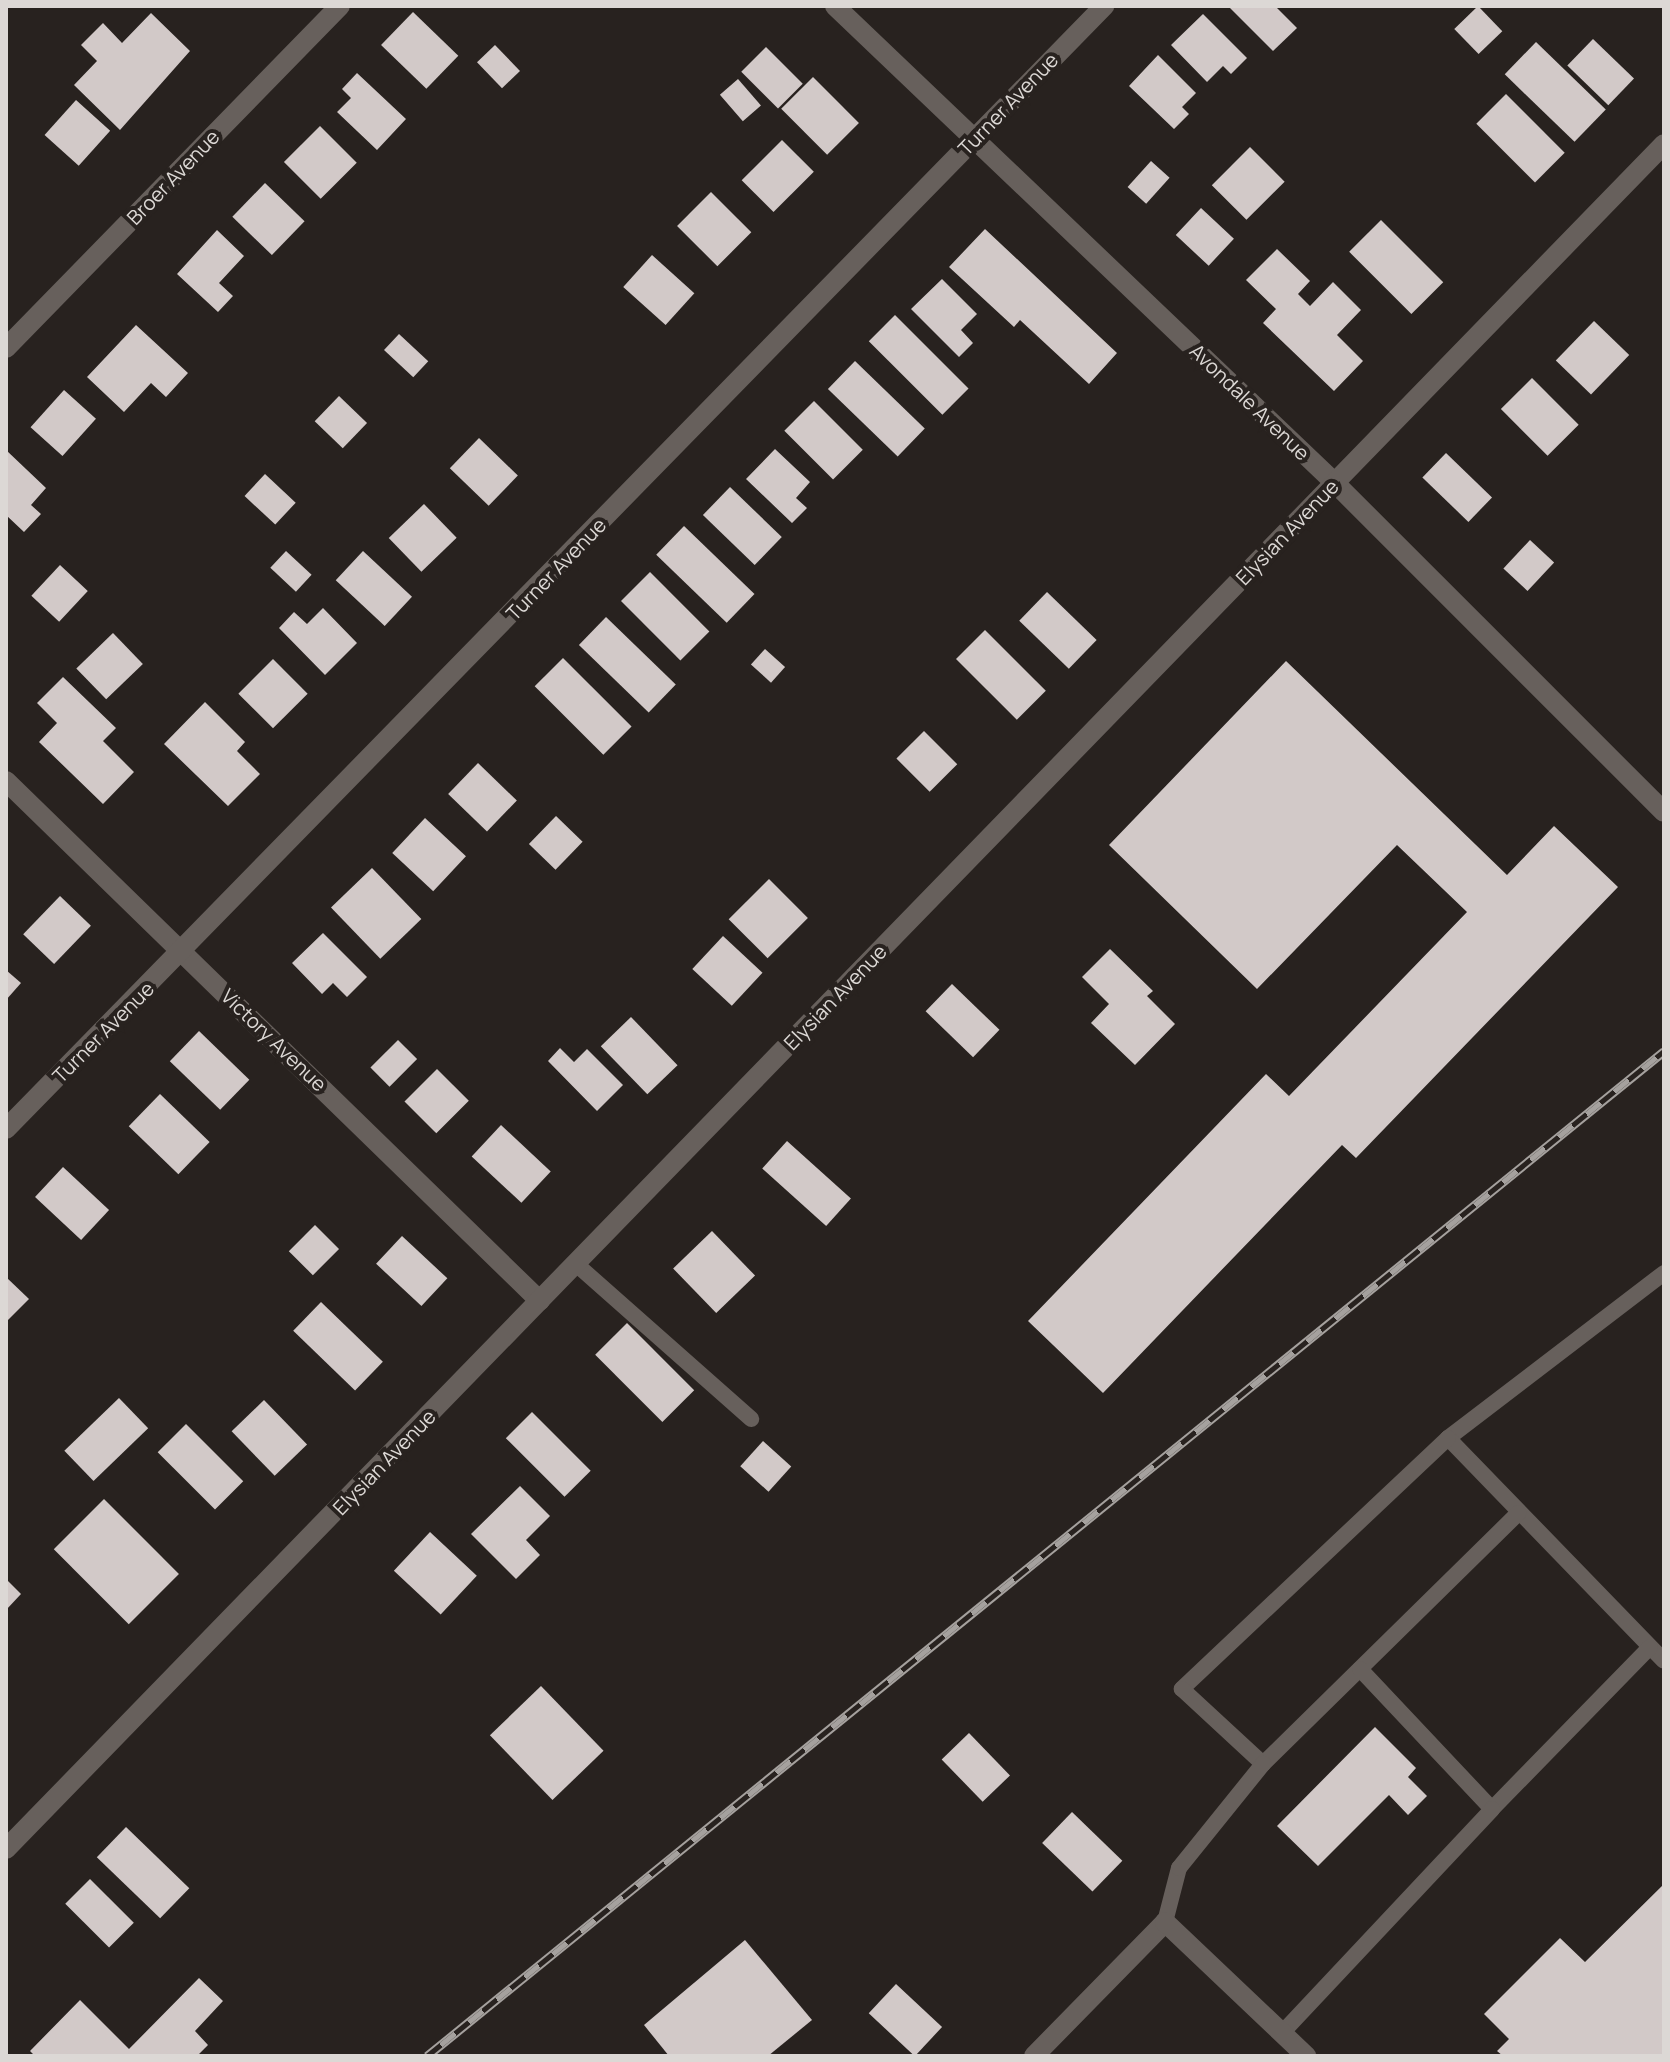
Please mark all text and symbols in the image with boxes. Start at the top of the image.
street label: Turner Avenue [953,48,1063,160]
street label: Broer Avenue [122,125,224,229]
street label: Avondale Avenue [1185,339,1315,465]
street label: Elysian Avenue [1231,474,1343,590]
street label: Turner Avenue [501,513,611,625]
street label: Elysian Avenue [779,939,891,1055]
street label: Turner Avenue [47,976,159,1088]
street label: Victory Avenue [216,984,332,1096]
street label: Elysian Avenue [328,1404,440,1520]

